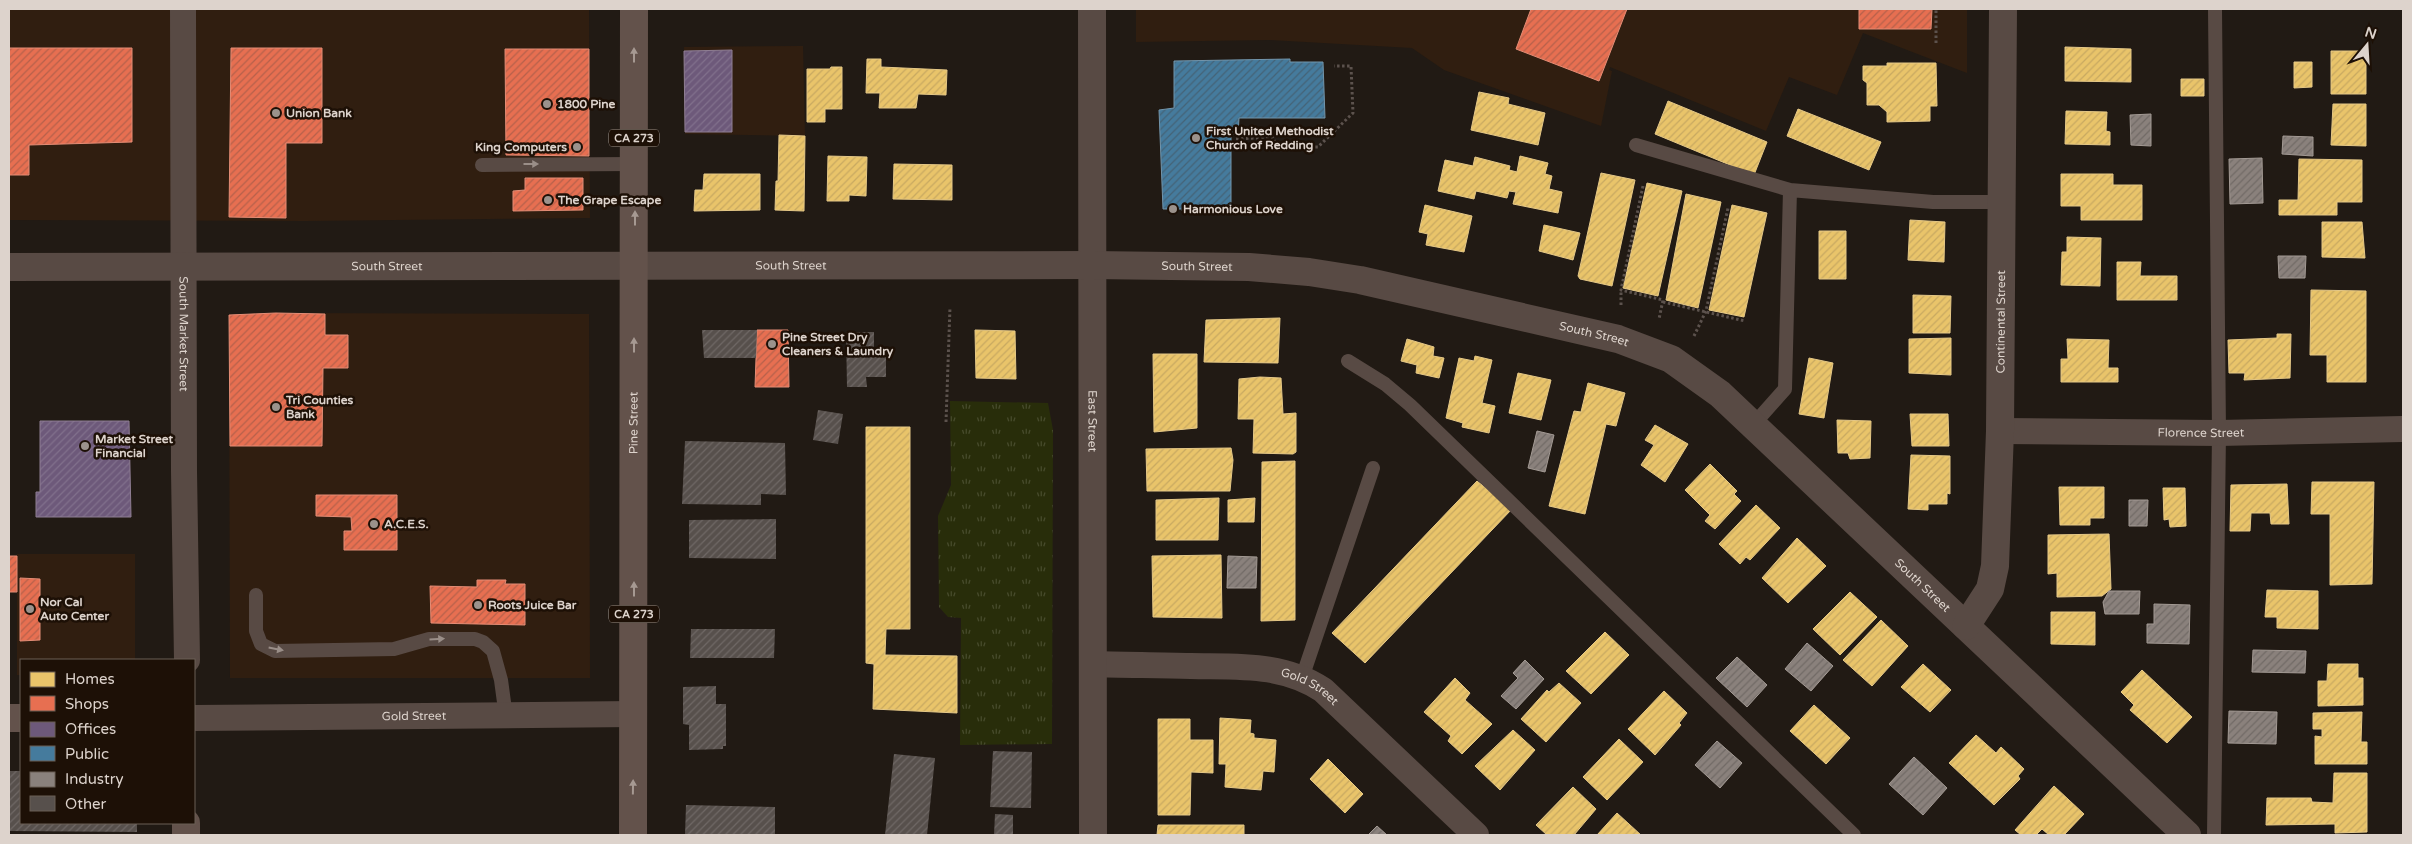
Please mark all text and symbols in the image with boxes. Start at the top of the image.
north arrow [2342,20,2392,70]
text: N [2363,23,2379,43]
one-way arrow [630,47,638,63]
place label: 1800 Pine [557,97,616,111]
marker: 1800 Pine [541,98,553,110]
place label: Union Bank [286,106,352,120]
marker: Union Bank [270,107,282,119]
place label: First United Methodist Church of Redding [1206,124,1334,153]
road number: CA 273 [609,130,659,146]
marker: First United Methodist Church of Redding [1190,132,1202,144]
place label: King Computers [475,140,567,155]
marker: King Computers [571,141,583,153]
one-way arrow [523,160,539,168]
place label: The Grape Escape [557,193,661,208]
marker: The Grape Escape [542,194,554,206]
place label: Harmonious Love [1183,202,1283,216]
marker: Harmonious Love [1167,203,1179,215]
one-way arrow [631,210,639,226]
street label: South Street [755,258,827,273]
street label: South Street [351,259,423,273]
street label: South Street [1161,259,1233,274]
street label: Continental Street [1993,270,2008,373]
street label: South Market Street [177,276,191,392]
street label: South Street [1558,319,1631,350]
place label: Pine Street Dry Cleaners & Laundry [782,330,894,359]
one-way arrow [630,336,638,352]
marker: Pine Street Dry Cleaners & Laundry [766,338,778,350]
street label: East Street [1085,390,1100,452]
street label: Pine Street [626,391,641,454]
place label: Tri Counties Bank [285,393,354,421]
marker: Tri Counties Bank [270,401,282,413]
street label: Florence Street [2158,425,2245,440]
place label: Market Street Financial [95,432,174,460]
marker: Market Street Financial [79,440,91,452]
place label: A.C.E.S. [384,517,429,531]
marker: A.C.E.S. [368,518,380,530]
street label: South Street [1892,556,1954,615]
one-way arrow [629,581,637,597]
place label: Nor Cal Auto Center [40,595,109,623]
place label: Roots Juice Bar [488,598,577,612]
marker: Roots Juice Bar [472,599,484,611]
marker: Nor Cal Auto Center [24,603,36,615]
road number: CA 273 [609,606,659,622]
one-way arrow [429,635,445,643]
one-way arrow [268,645,284,653]
legend [20,659,195,824]
street label: Gold Street [1280,665,1342,708]
text: Homes [65,670,115,688]
text: Shops [65,695,109,713]
street label: Gold Street [382,709,447,723]
text: Offices [65,720,116,738]
text: Public [65,745,109,763]
text: Industry [65,770,124,788]
one-way arrow [629,778,637,794]
text: Other [65,795,107,813]

